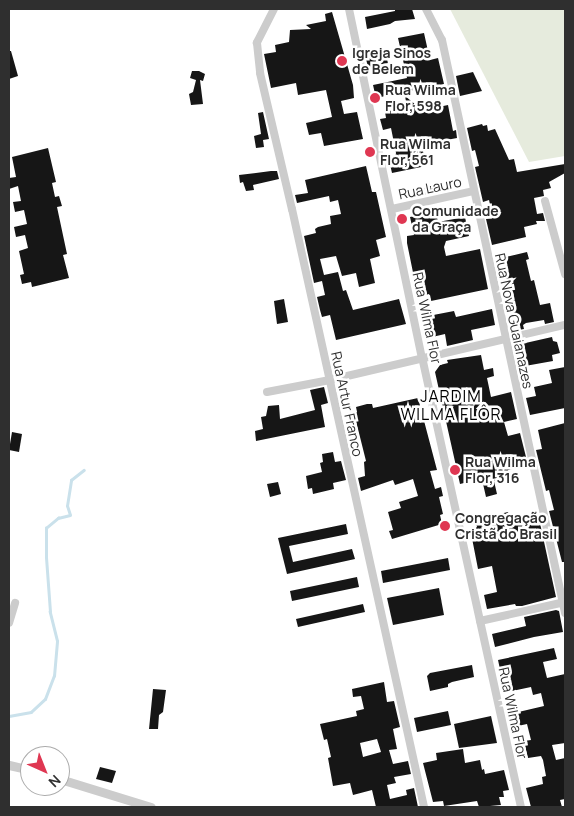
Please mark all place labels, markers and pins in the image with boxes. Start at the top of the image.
place label: Igreja Sinos de Belem [352,45,431,78]
marker: Igreja Sinos de Belem [336,55,348,67]
place label: Rua Wilma Flor, 598 [385,82,456,114]
marker: Rua Wilma Flor, 598 [369,92,381,104]
place label: Rua Wilma Flor, 561 [380,136,451,168]
marker: Rua Wilma Flor, 561 [364,146,376,158]
place label: Comunidade da Graça [412,203,499,236]
marker: Comunidade da Graça [396,213,408,225]
place label: Rua Wilma Flor, 316 [465,454,536,487]
marker: Rua Wilma Flor, 316 [449,464,461,476]
place label: Congregação Cristã do Brasil [455,510,557,542]
marker: Congregação Cristã do Brasil [439,520,451,532]

